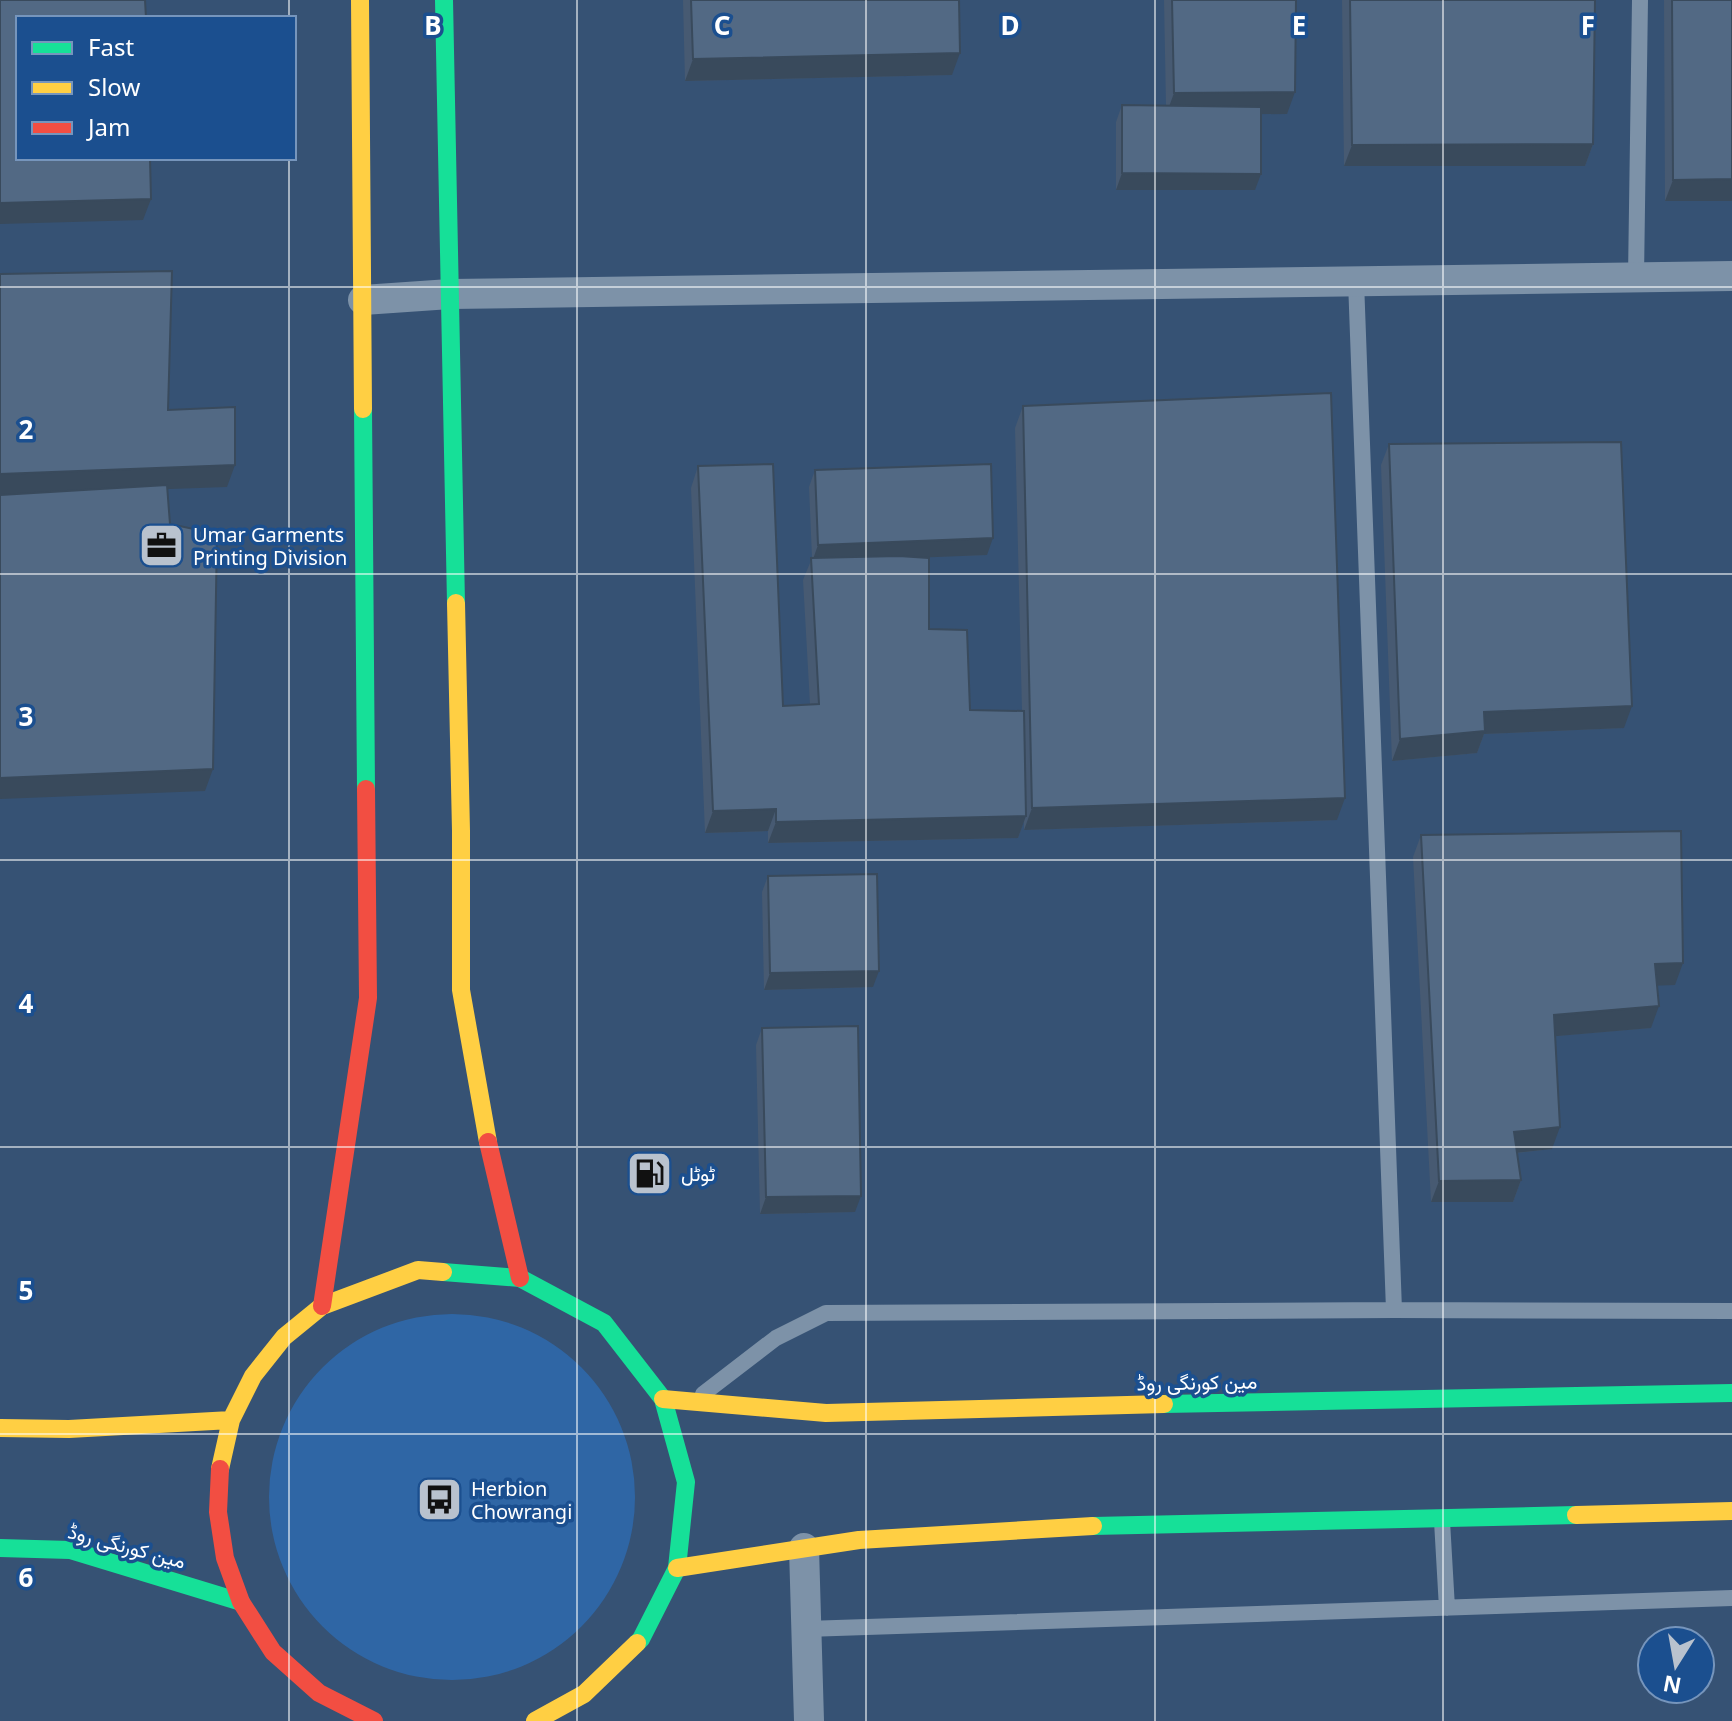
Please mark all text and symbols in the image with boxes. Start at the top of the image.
text: B [424,7,442,43]
text: C [714,7,730,43]
text: D [1000,7,1020,43]
text: E [1292,7,1306,43]
text: F [1581,7,1595,43]
legend [16,16,296,160]
text: Fast [88,30,134,63]
text: Slow [88,70,140,103]
text: Jam [86,110,130,143]
text: 2 [19,411,34,447]
place label: Umar Garments Printing Division [193,521,347,571]
office icon: Umar Garments Printing Division [138,522,186,570]
text: 3 [19,698,33,734]
text: 4 [19,985,34,1021]
fuel station icon: ٹوٹل [626,1149,674,1197]
place label: ٹوٹل [681,1160,715,1187]
text: 5 [19,1272,33,1308]
street label: مین کورنگی روڈ [1136,1367,1258,1397]
bus stop icon: Herbion Chowrangi [416,1475,464,1523]
place label: Herbion Chowrangi [471,1475,572,1525]
street label: مین کورنگی روڈ [65,1517,189,1575]
text: 6 [19,1559,34,1595]
north arrow [1636,1625,1716,1705]
text: N [1660,1669,1684,1702]

